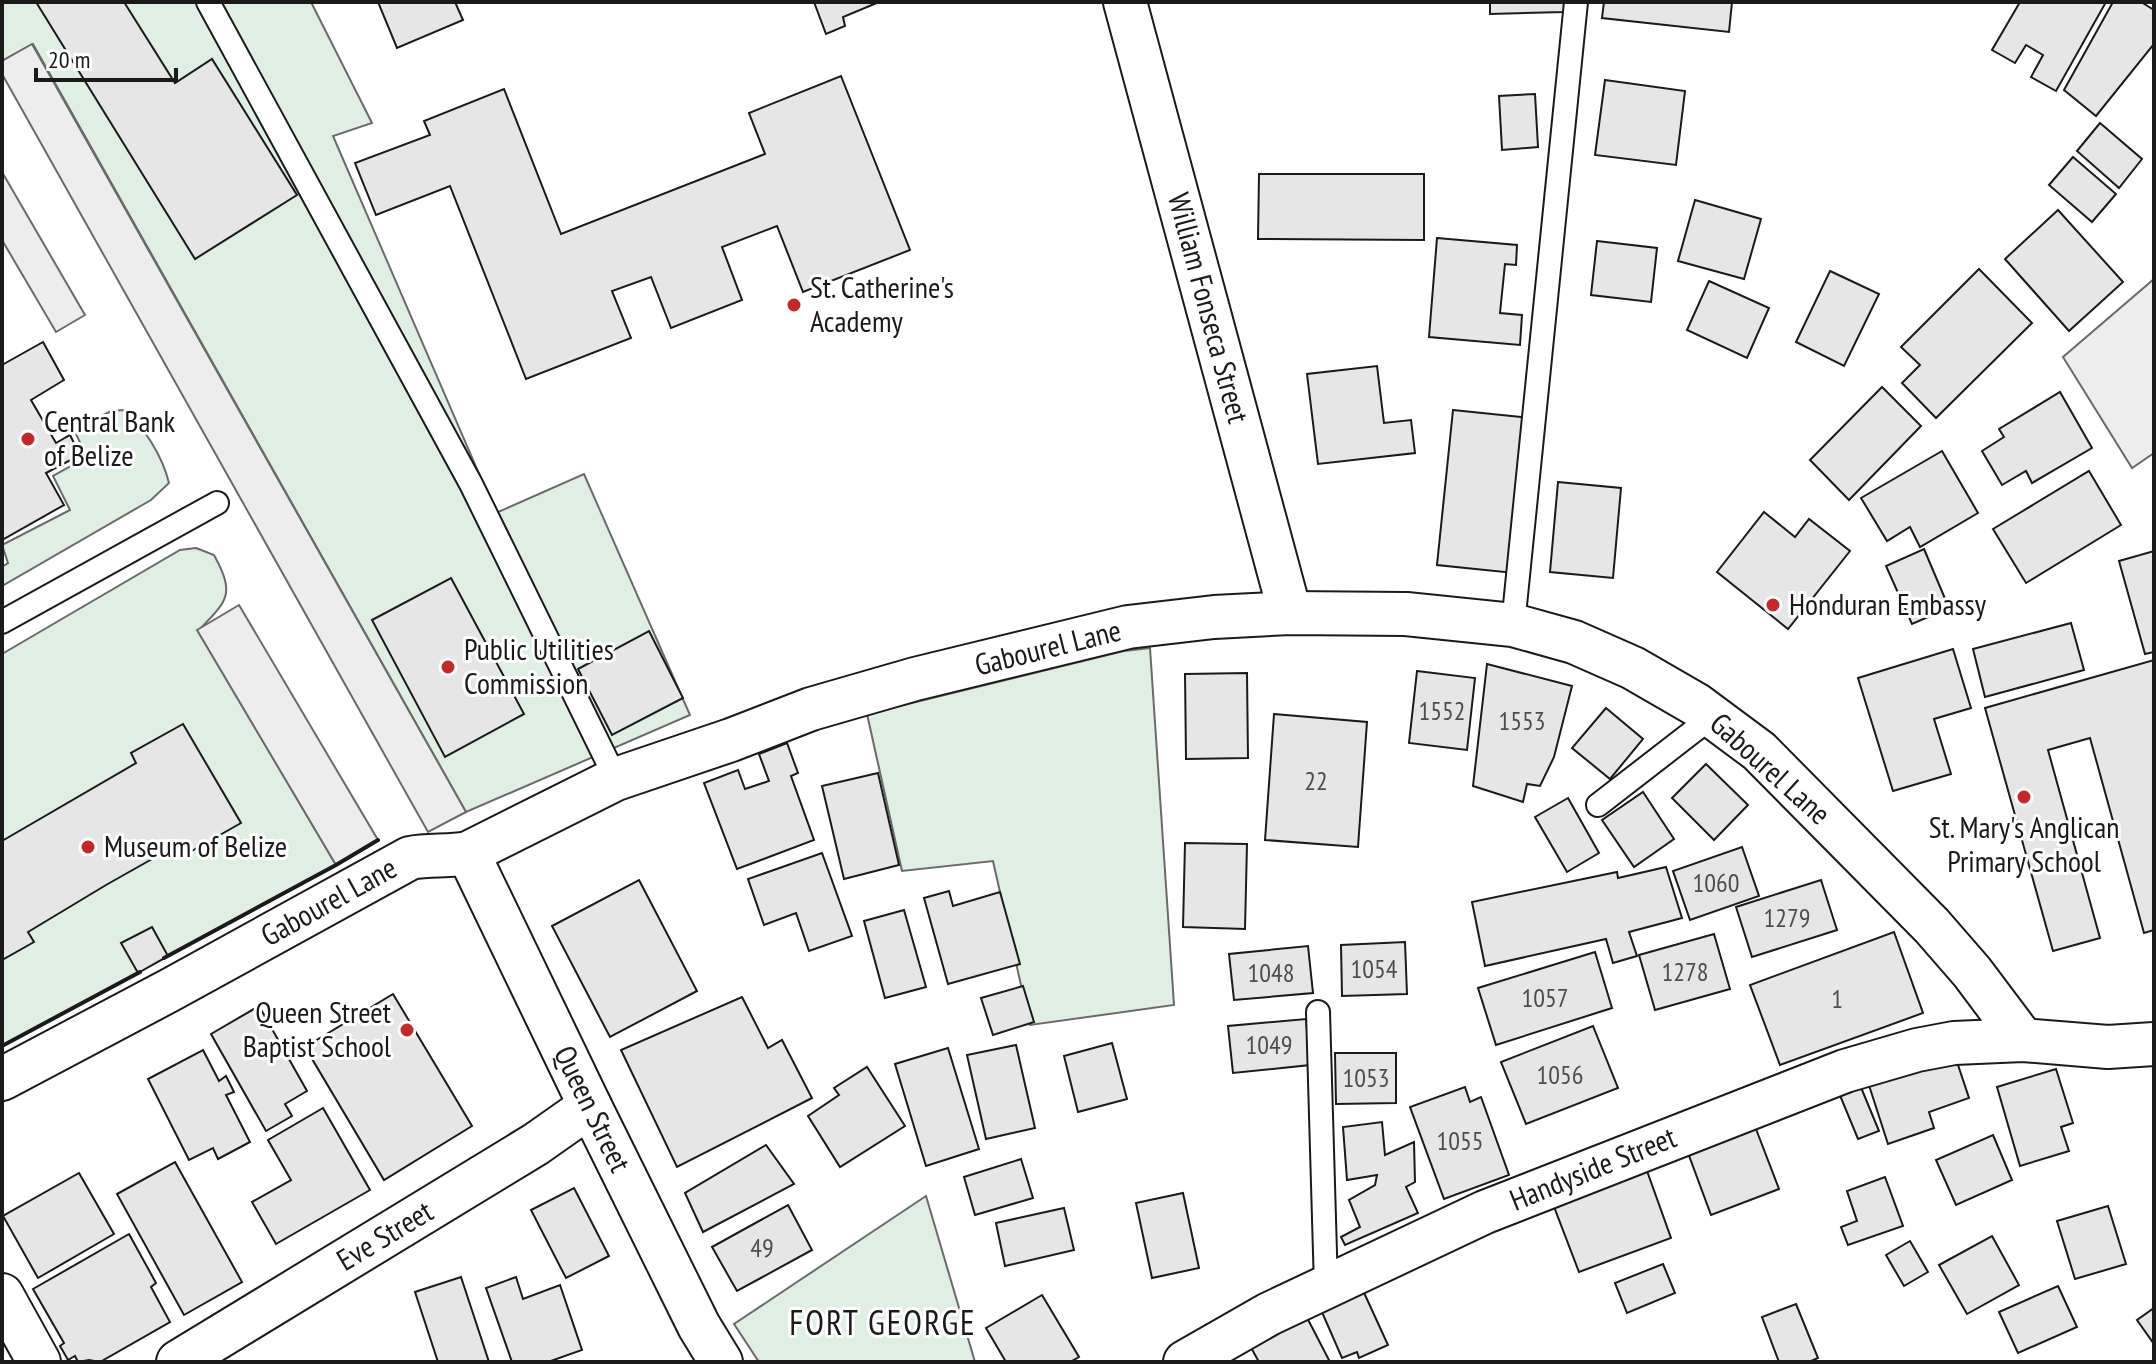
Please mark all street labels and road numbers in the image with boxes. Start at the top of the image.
street label: William Fonseca Street [1160,188,1259,428]
street label: Gabourel Lane [970,610,1125,684]
street label: Gabourel Lane [1702,703,1840,832]
street label: Gabourel Lane [254,847,403,954]
street label: Queen Street [546,1039,641,1179]
street label: Handyside Street [1504,1116,1682,1219]
street label: Eve Street [329,1190,440,1279]

